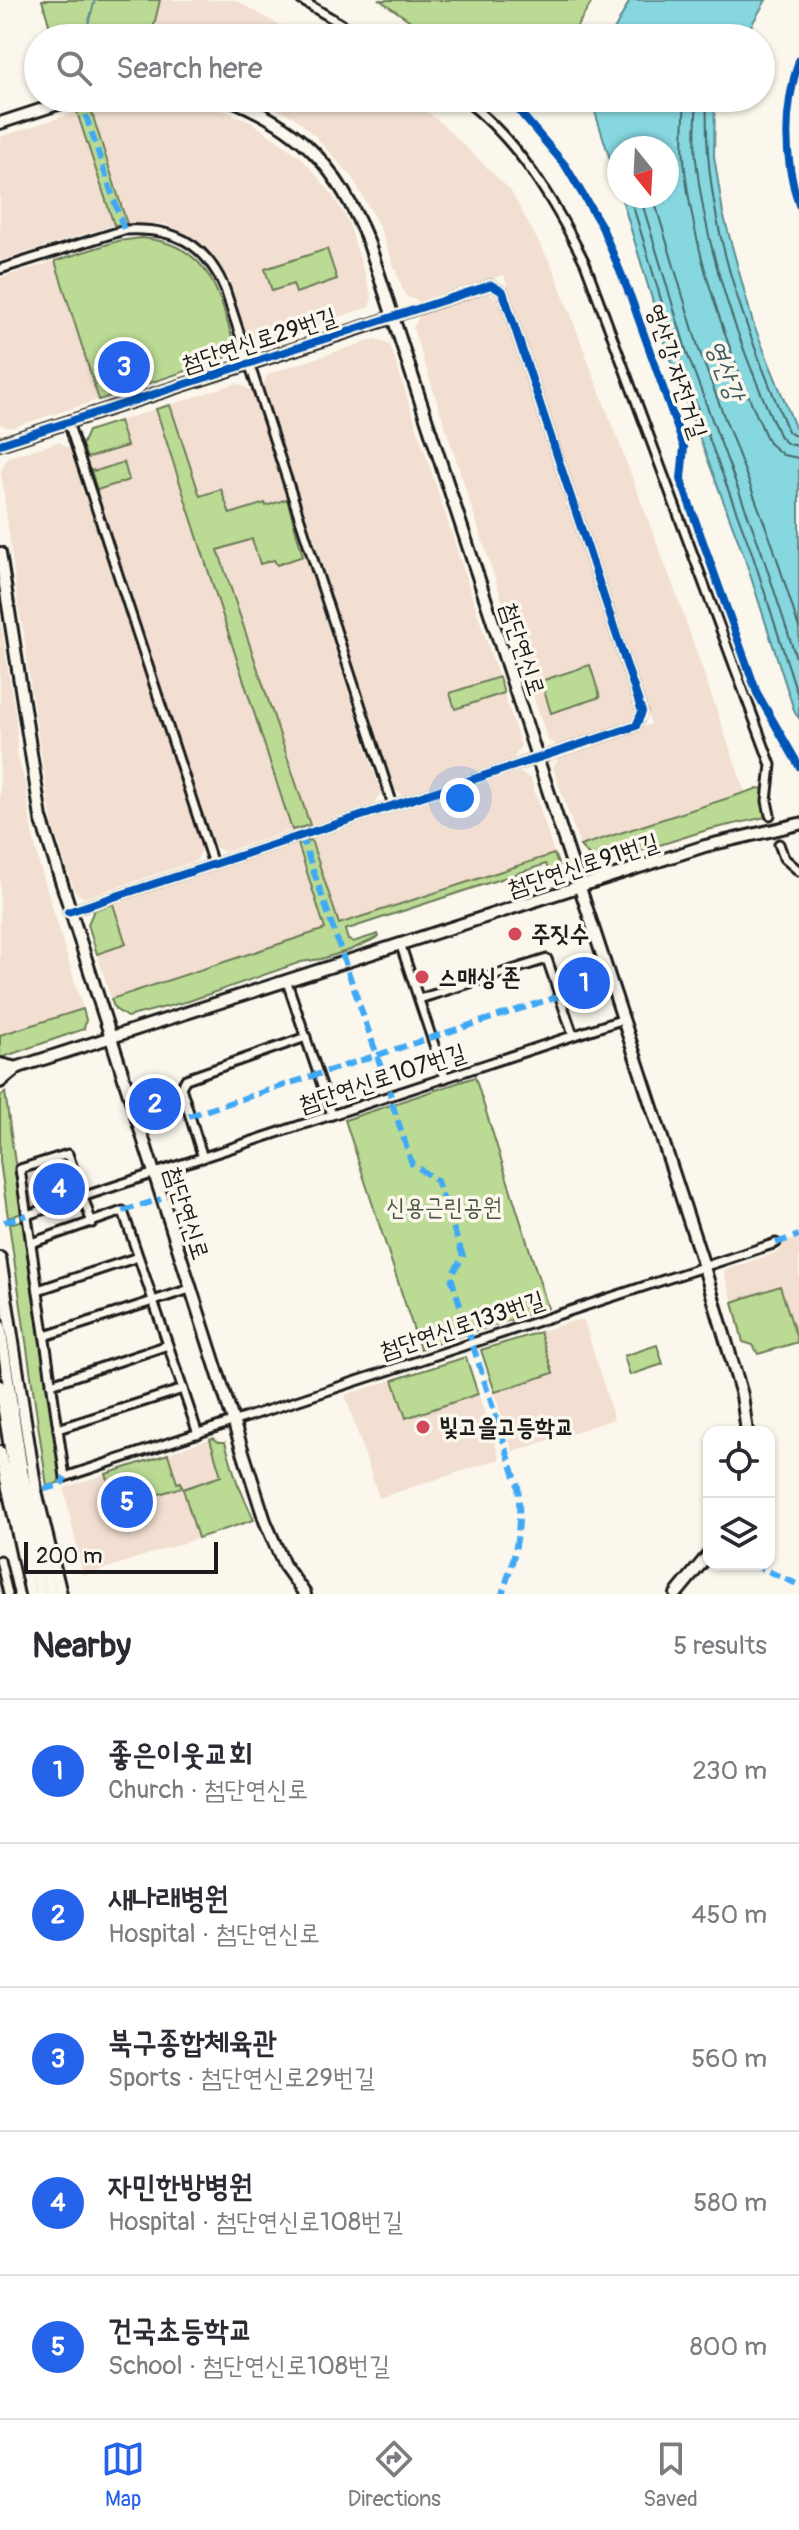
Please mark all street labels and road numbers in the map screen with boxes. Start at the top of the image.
street label: 영산강 자전거길 [640,300,713,442]
street label: 첨단연신로29번길 [178,302,340,379]
street label: 첨단연신로 [494,599,551,700]
street label: 첨단연신로91번길 [504,827,662,904]
street label: 첨단연신로107번길 [295,1038,469,1119]
street label: 첨단연신로 [158,1163,215,1264]
street label: 첨단연신로133번길 [376,1285,548,1366]

